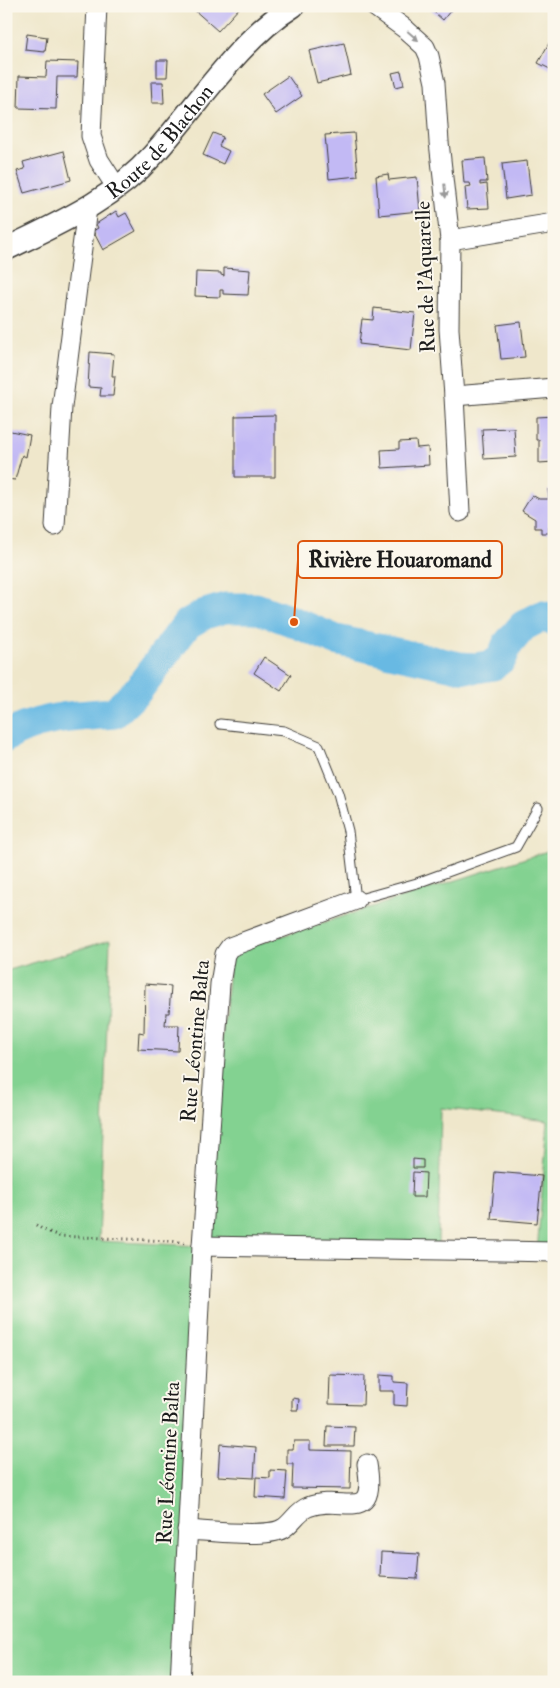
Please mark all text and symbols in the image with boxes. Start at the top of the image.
one-way arrow [406,30,418,42]
street label: Route de Blachon [101,79,220,205]
one-way arrow [441,183,449,199]
street label: Rue de l'Aquarelle [409,200,442,353]
callout: Rivière Houaromand [298,541,502,578]
text: Rivière Houaromand [308,546,492,574]
street label: Rue Léontine Balta [175,958,216,1124]
street label: Rue Léontine Balta [151,1380,186,1545]

